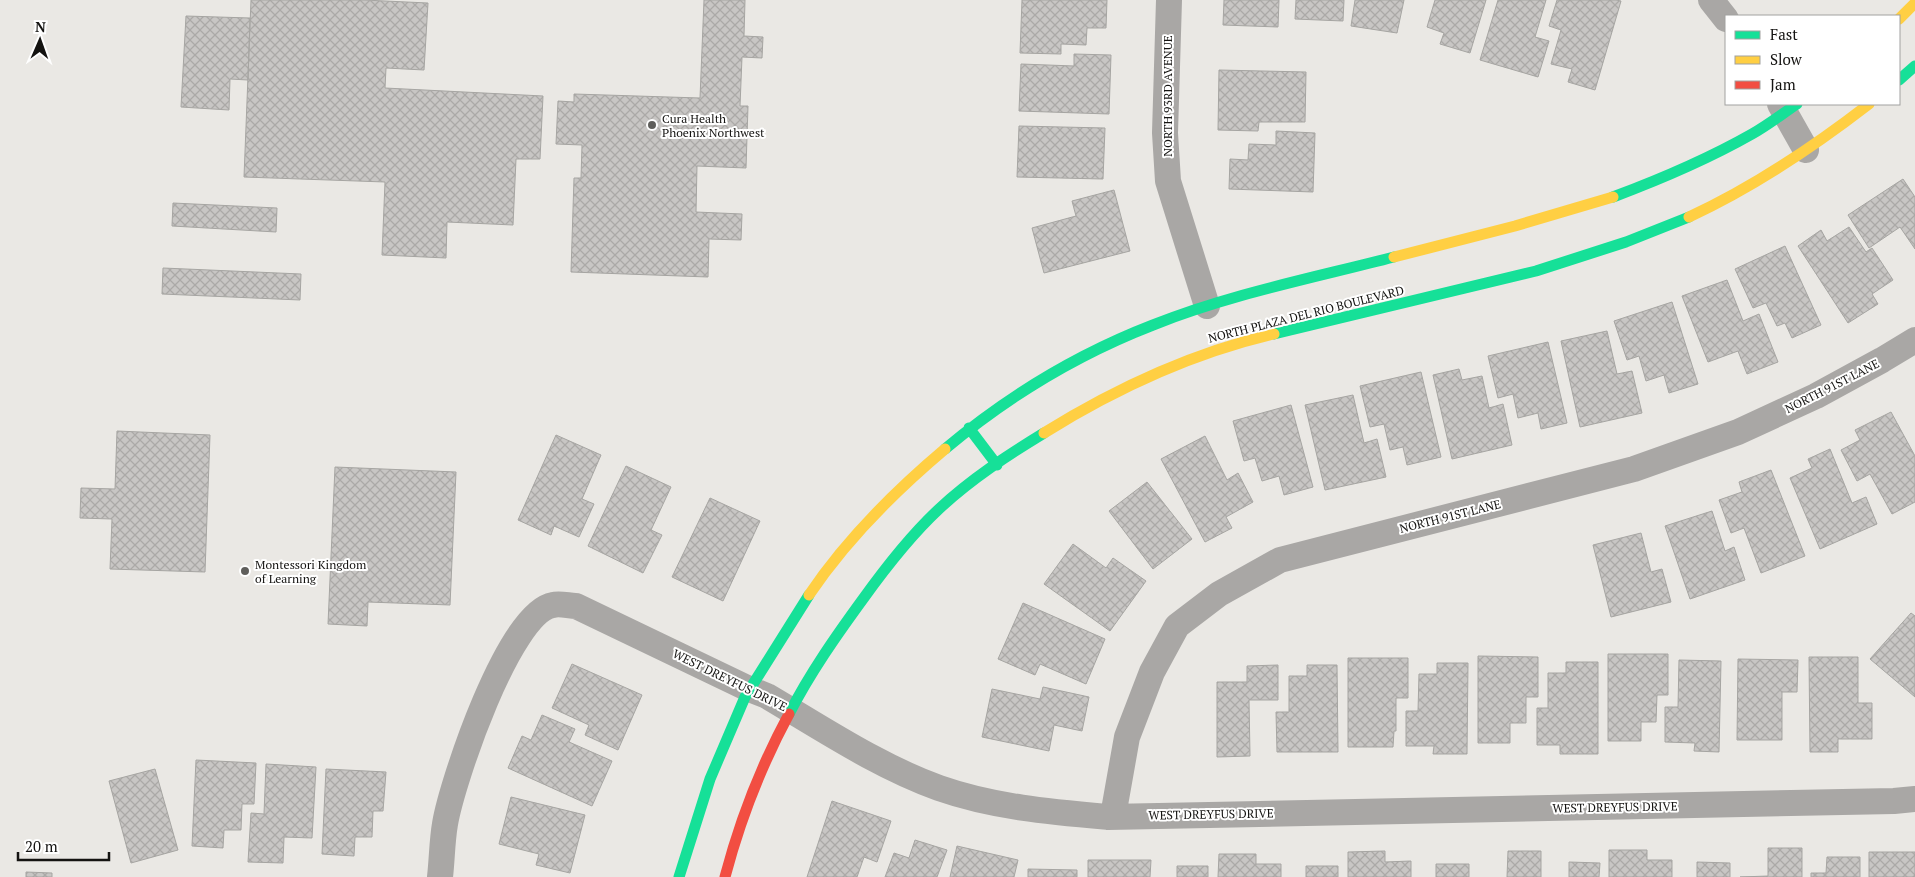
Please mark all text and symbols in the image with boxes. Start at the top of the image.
north arrow [15,15,65,65]
legend [1725,15,1900,105]
text: N [35,17,46,36]
text: Fast [1770,24,1798,44]
street label: NORTH 93RD AVENUE [1160,35,1175,157]
text: Slow [1770,49,1803,69]
text: Jam [1770,74,1796,94]
place label: Cura Health Phoenix Northwest [662,111,765,140]
marker: Cura Health Phoenix Northwest [646,119,658,131]
street label: NORTH PLAZA DEL RIO BOULEVARD [1207,282,1405,346]
street label: NORTH 91ST LANE [1782,356,1882,416]
street label: NORTH 91ST LANE [1398,496,1502,536]
place label: Montessori Kingdom of Learning [255,557,367,586]
marker: Montessori Kingdom of Learning [239,565,251,577]
street label: WEST DREYFUS DRIVE [670,646,790,714]
street label: WEST DREYFUS DRIVE [1552,798,1678,816]
street label: WEST DREYFUS DRIVE [1148,805,1274,823]
scale bar [18,830,109,862]
text: 20 m [25,836,58,856]

